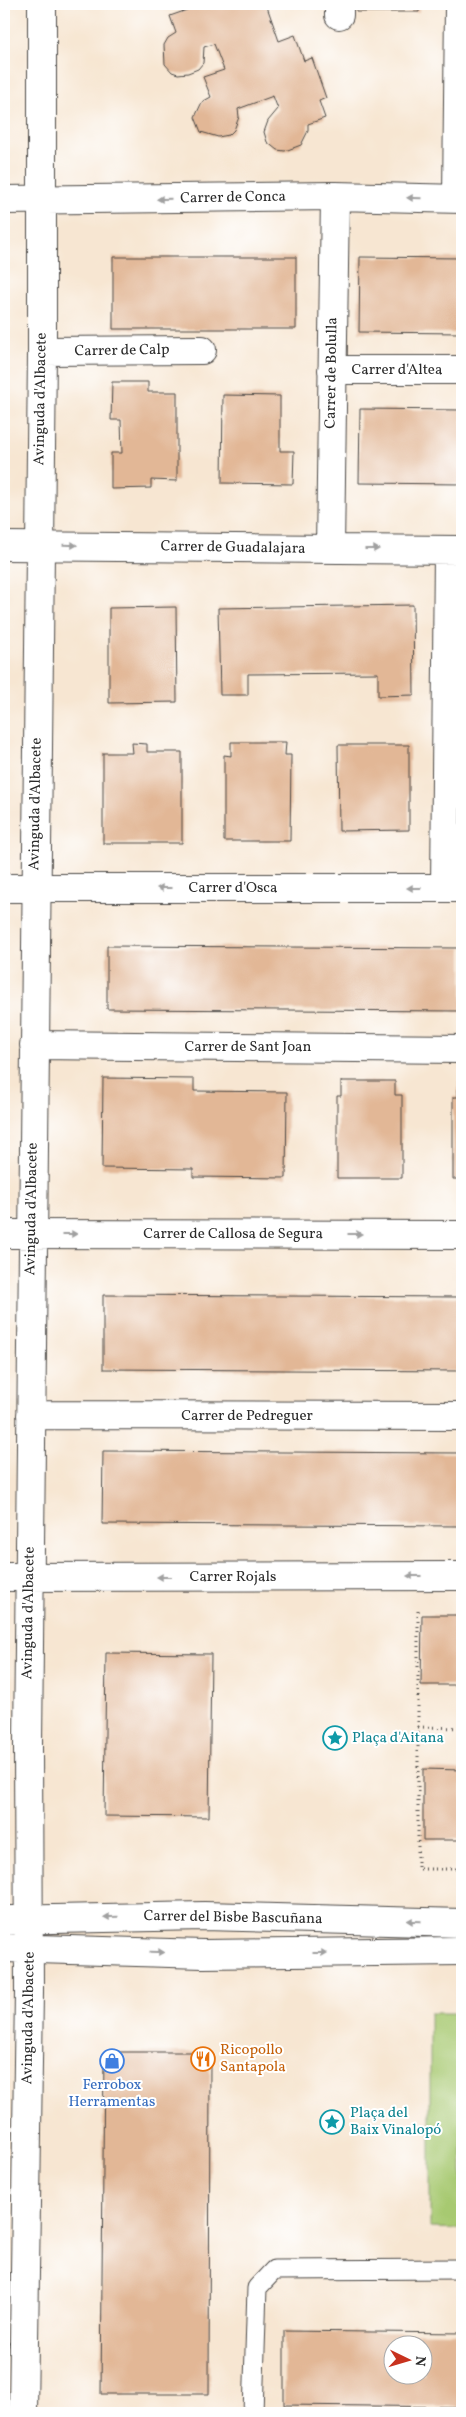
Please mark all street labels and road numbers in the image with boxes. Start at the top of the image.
street label: Carrer de Conca [180,187,286,209]
street label: Carrer de Bolulla [321,317,343,429]
street label: Avinguda d'Albacete [29,332,53,466]
street label: Carrer de Calp [74,340,170,362]
street label: Carrer d'Altea [352,360,442,381]
street label: Carrer de Guadalajara [160,536,306,560]
street label: Avinguda d'Albacete [24,737,48,871]
street label: Carrer d'Osca [188,878,278,899]
street label: Carrer de Sant Joan [184,1037,312,1058]
street label: Avinguda d'Albacete [20,1142,44,1276]
street label: Carrer de Callosa de Segura [143,1224,323,1245]
street label: Carrer de Pedreguer [181,1406,313,1427]
street label: Avinguda d'Albacete [17,1546,41,1680]
street label: Carrer Rojals [190,1567,276,1588]
street label: Carrer del Bisbe Bascuñana [143,1906,323,1930]
street label: Avinguda d'Albacete [17,1951,41,2085]

